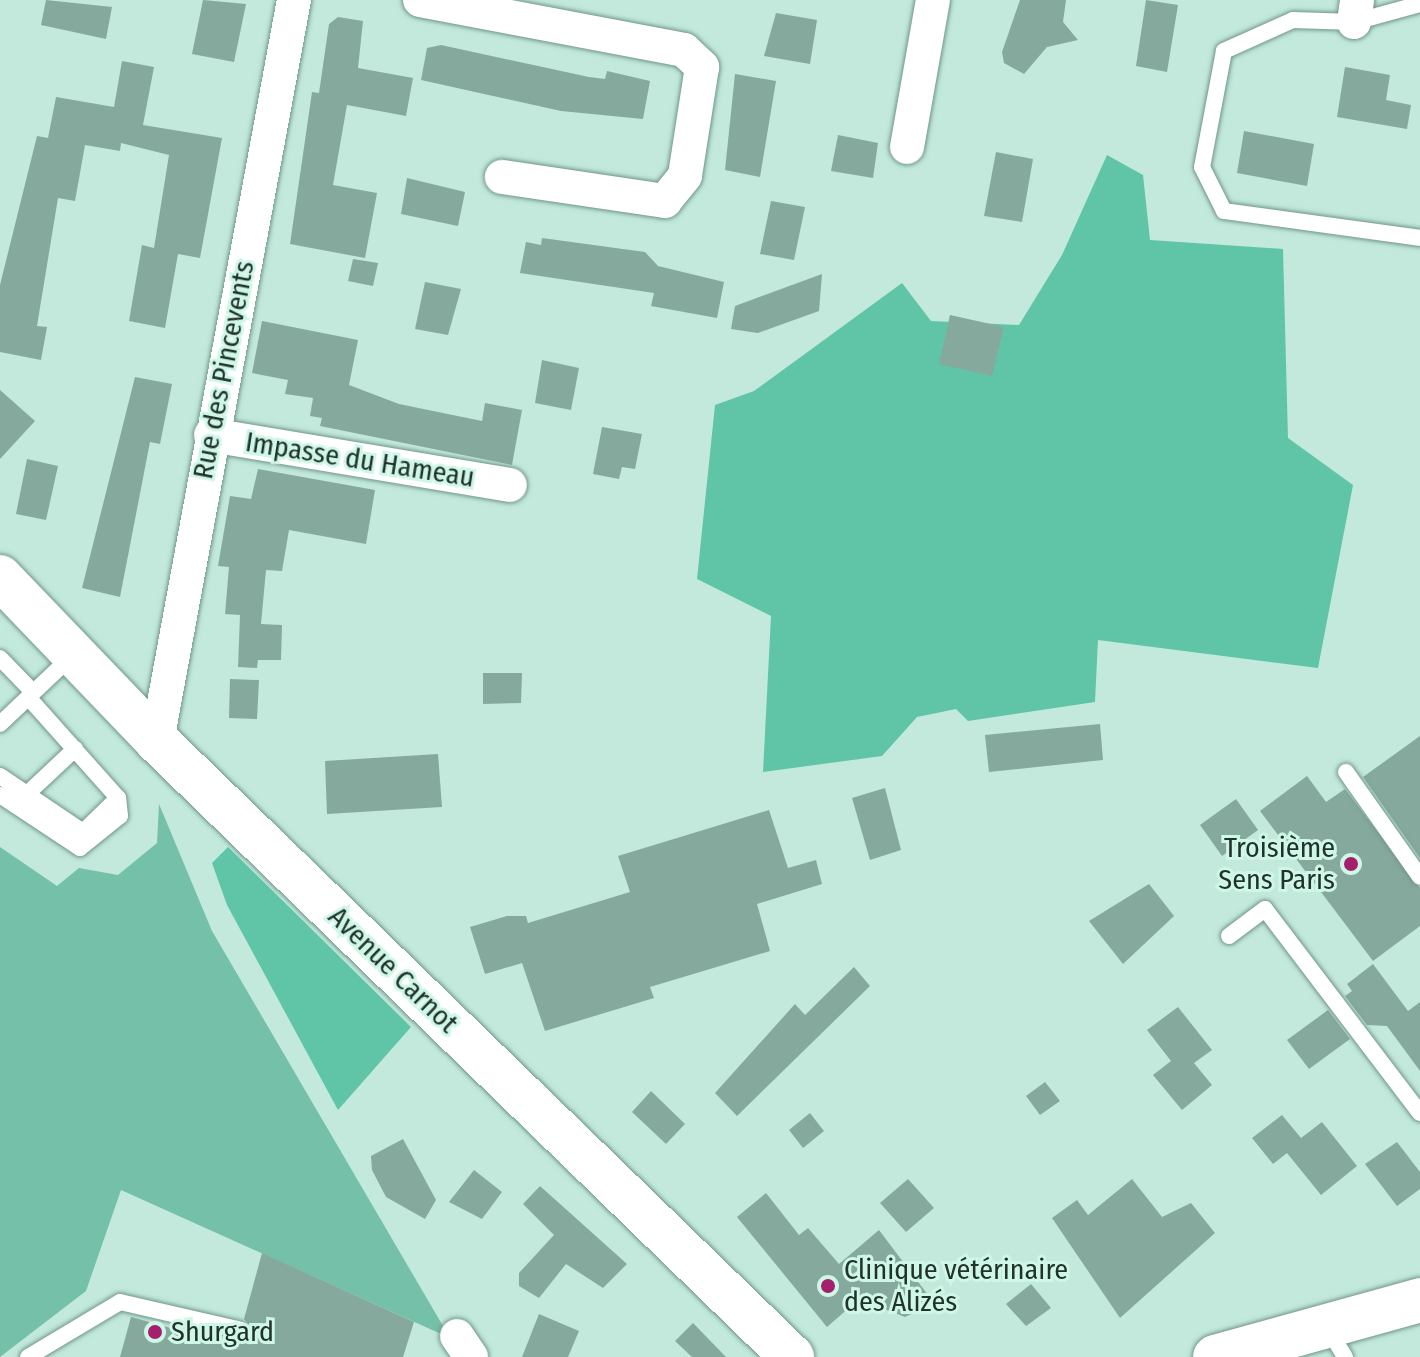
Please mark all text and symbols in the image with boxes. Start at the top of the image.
street label: Rue des Pincevents [186,258,262,482]
street label: Impasse du Hameau [243,425,477,495]
place label: Troisième Sens Paris [1218,831,1335,897]
marker: Troisième Sens Paris [1342,855,1360,873]
street label: Avenue Carnot [321,900,465,1040]
place label: Clinique vétérinaire des Alizés [844,1253,1068,1319]
marker: Clinique vétérinaire des Alizés [819,1277,837,1295]
place label: Shurgard [171,1315,274,1349]
marker: Shurgard [146,1323,164,1341]

